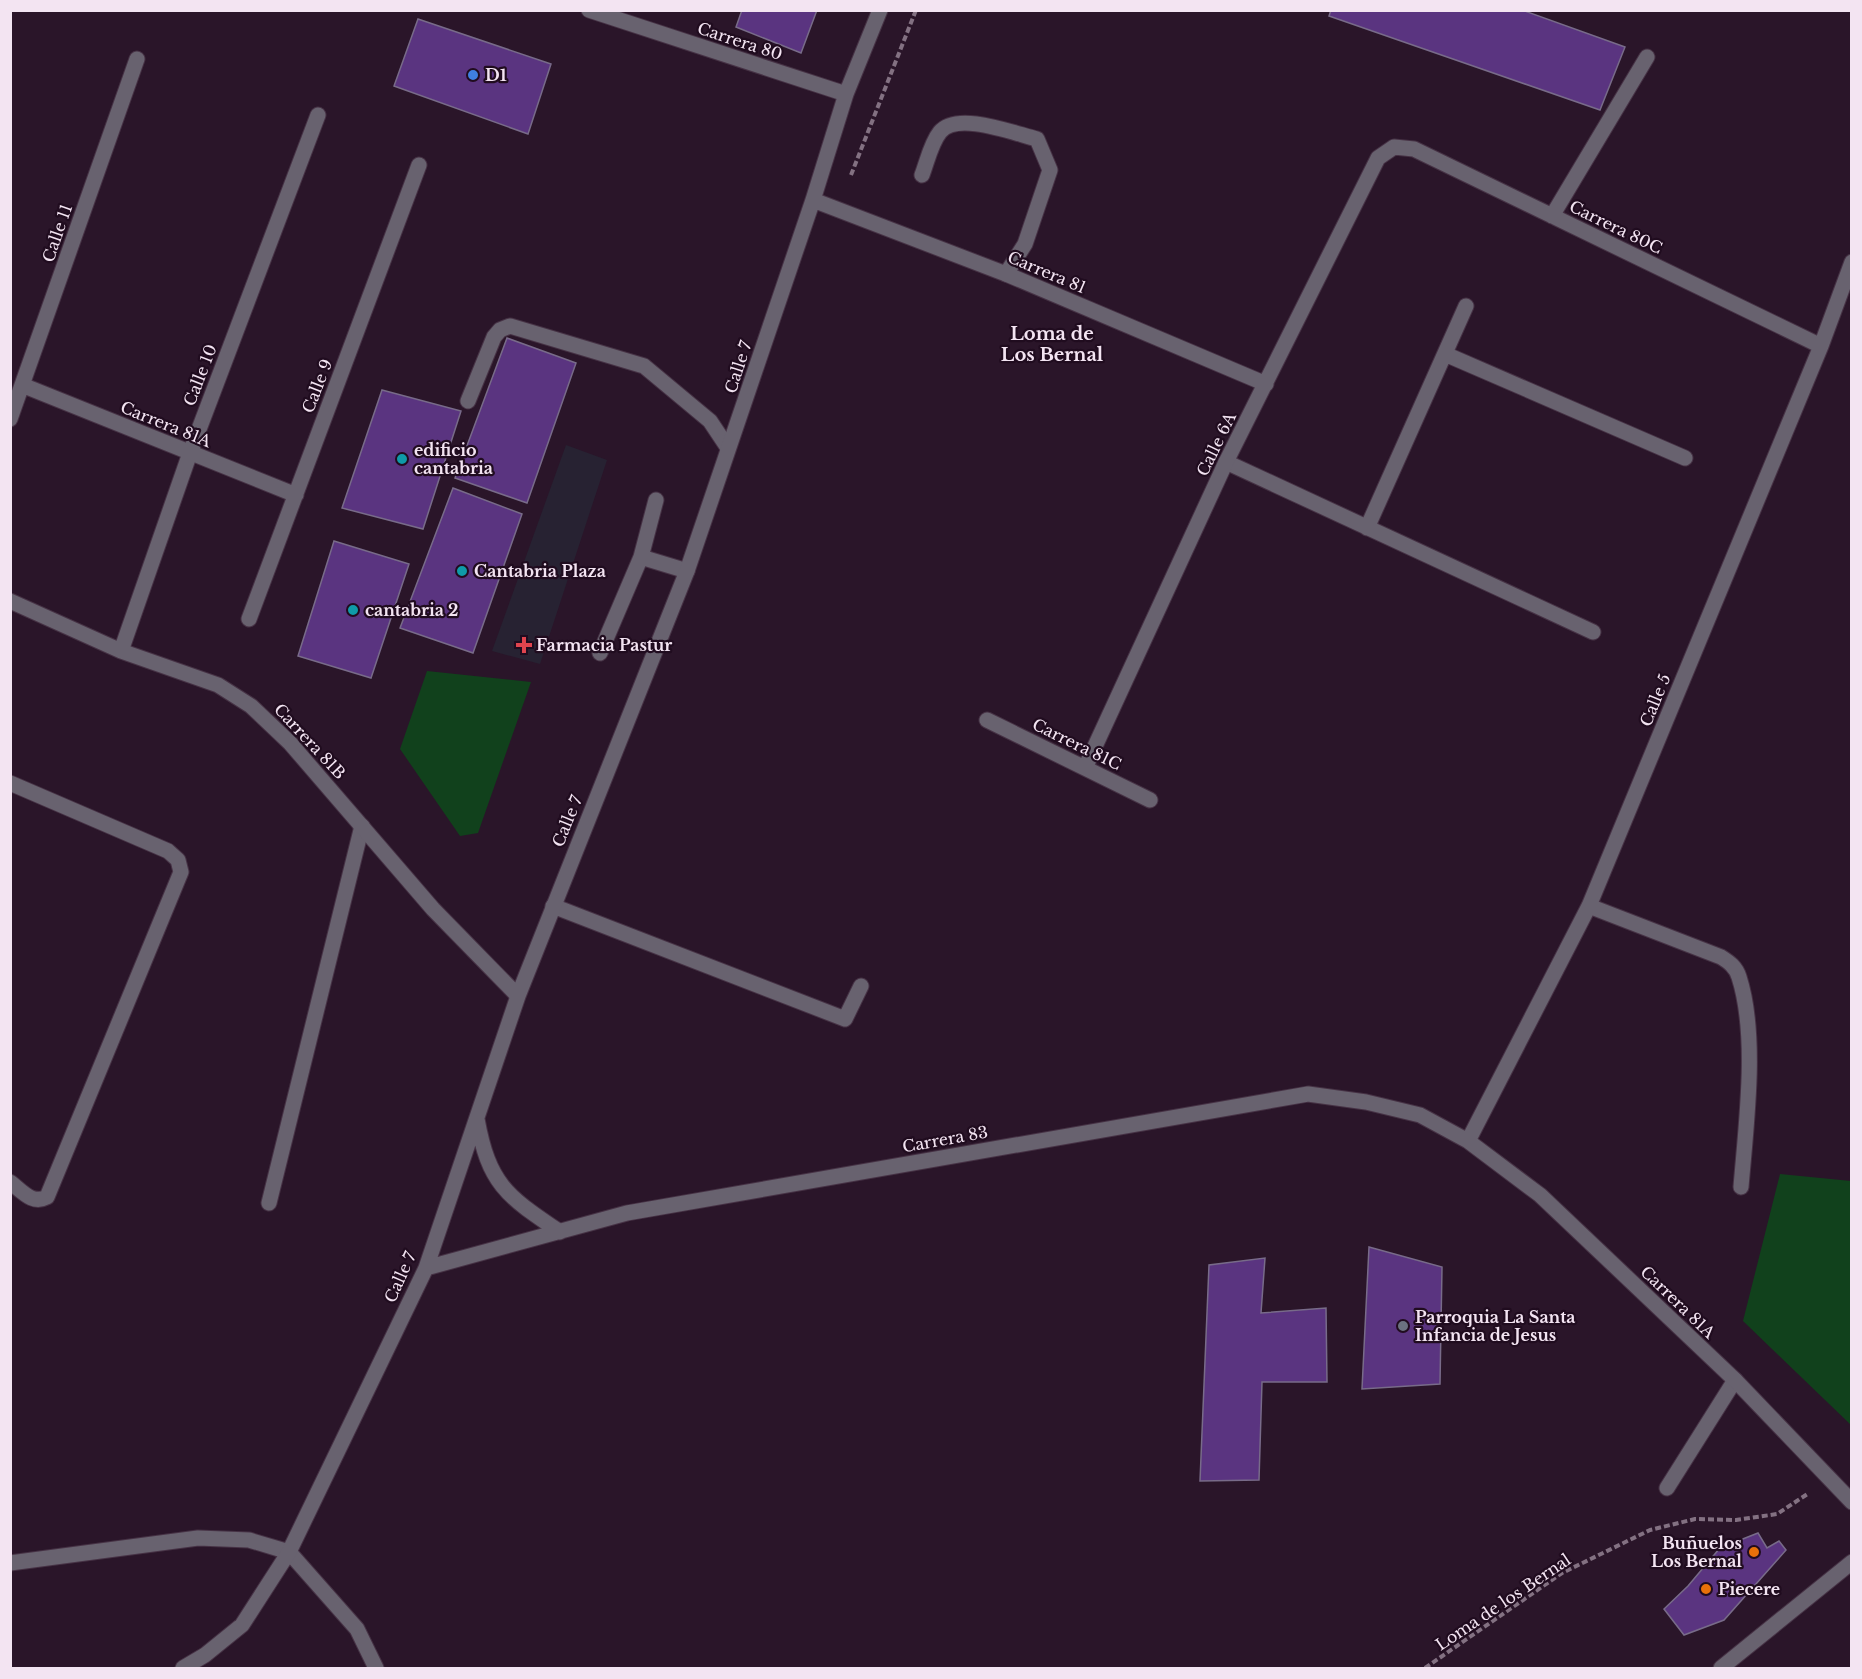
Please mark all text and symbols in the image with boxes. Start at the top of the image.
street label: Carrera 80 [695,18,785,64]
place label: D1 [485,65,507,85]
marker: D1 [466,68,480,82]
street label: Carrera 80C [1566,196,1666,258]
street label: Calle 11 [38,201,76,265]
street label: Carrera 81 [1005,246,1089,298]
district label: Loma de Los Bernal [1001,323,1104,366]
street label: Calle 7 [720,337,756,396]
street label: Calle 10 [179,341,221,409]
street label: Calle 9 [298,356,336,416]
street label: Carrera 81A [118,397,215,452]
street label: Calle 6A [1192,408,1240,479]
place label: edificio cantabria [414,440,493,478]
marker: edificio cantabria [395,452,409,466]
place label: Cantabria Plaza [474,561,606,581]
marker: Cantabria Plaza [455,564,469,578]
place label: cantabria 2 [365,600,459,620]
marker: cantabria 2 [346,603,360,617]
place label: Farmacia Pastur [536,635,672,655]
marker: Farmacia Pastur [517,638,531,652]
street label: Calle 5 [1635,671,1675,729]
street label: Carrera 81B [270,699,350,783]
street label: Carrera 81C [1029,714,1125,774]
street label: Calle 7 [548,791,587,850]
street label: Carrera 83 [901,1122,989,1156]
street label: Calle 7 [380,1247,420,1306]
street label: Carrera 81A [1637,1261,1720,1343]
place label: Parroquia La Santa Infancia de Jesus [1415,1307,1576,1345]
marker: Parroquia La Santa Infancia de Jesus [1396,1319,1410,1333]
place label: Buñuelos Los Bernal [1651,1533,1742,1571]
marker: Buñuelos Los Bernal [1747,1545,1761,1559]
street label: Loma de los Bernal [1432,1549,1574,1655]
place label: Piecere [1718,1579,1780,1599]
marker: Piecere [1699,1582,1713,1596]

